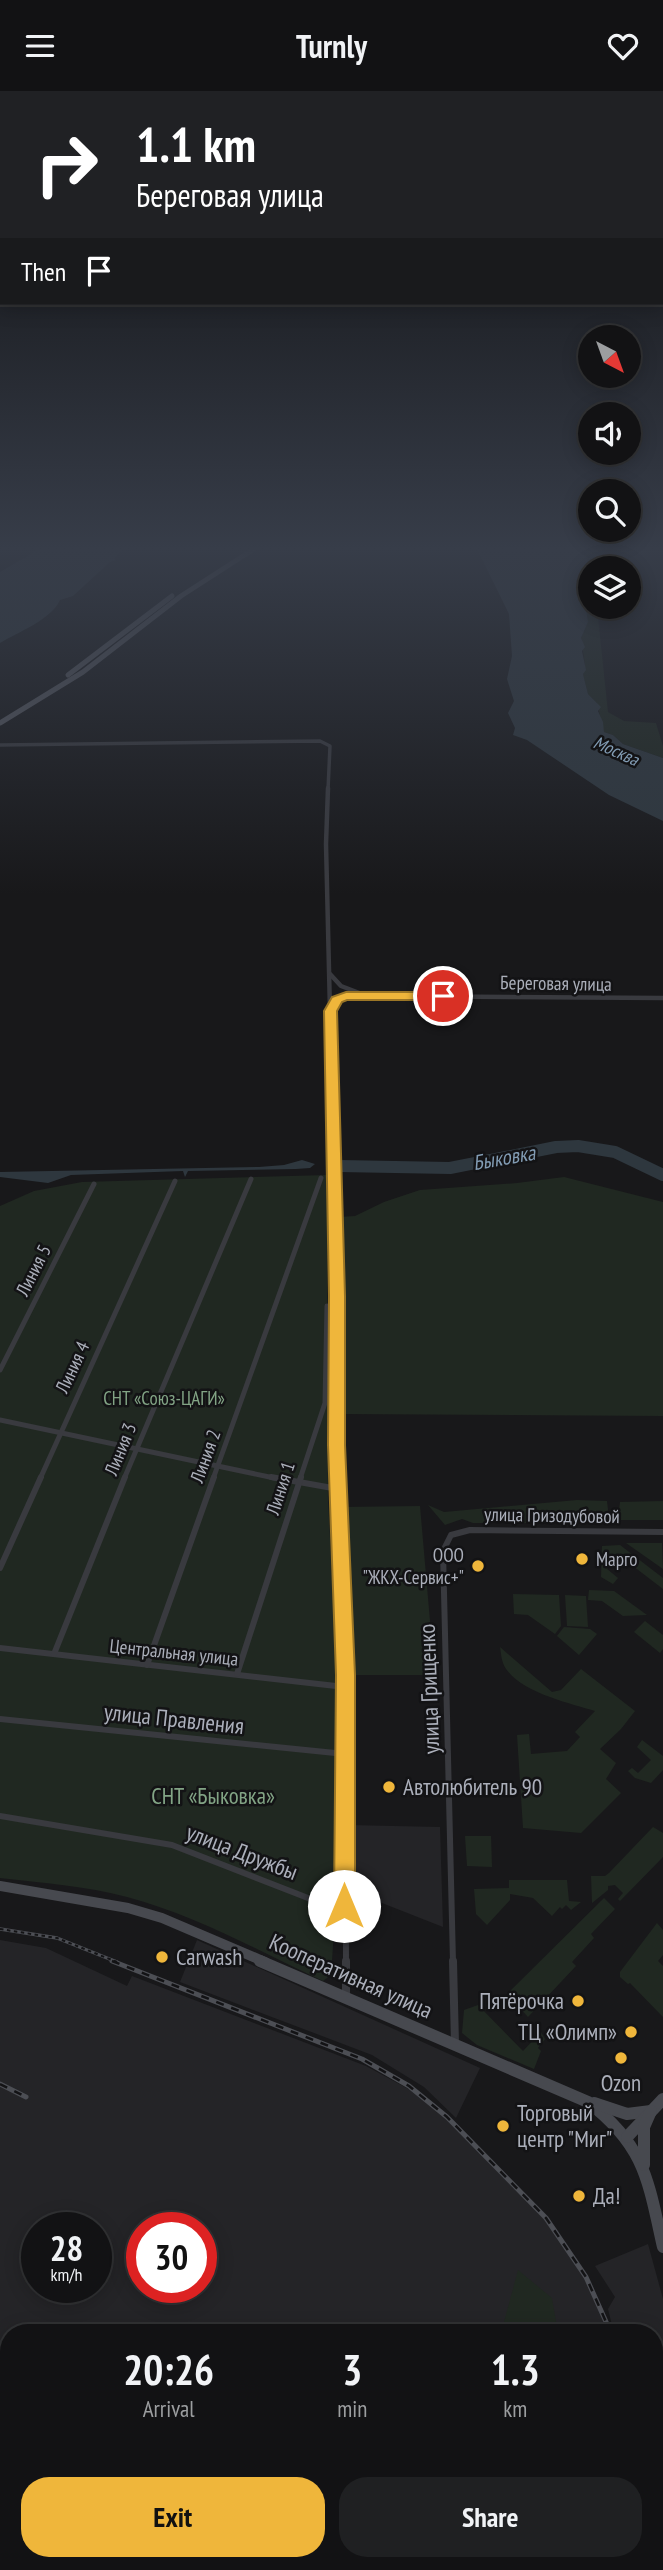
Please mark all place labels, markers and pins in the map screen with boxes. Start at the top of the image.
pin [413,966,473,1026]
place label: ООО "ЖКХ-Сервис+" [362,1543,464,1589]
place label: Марго [596,1547,638,1571]
marker: Марго [574,1551,590,1567]
marker: ООО "ЖКХ-Сервис+" [470,1558,486,1574]
place label: Автолюбитель 90 [403,1772,542,1801]
marker: Автолюбитель 90 [381,1779,397,1795]
place label: Carwash [176,1942,242,1971]
marker: Carwash [154,1949,170,1965]
place label: Пятёрочка [479,1986,564,2015]
marker: Пятёрочка [570,1993,586,2009]
place label: ТЦ «Олимп» [518,2017,617,2046]
marker: ТЦ «Олимп» [623,2024,639,2040]
marker: Ozon [613,2050,629,2066]
place label: Ozon [601,2068,641,2097]
place label: Торговый центр "Миг" [517,2098,612,2153]
marker: Торговый центр "Миг" [495,2118,511,2134]
place label: Да! [593,2181,620,2210]
marker: Да! [571,2188,587,2204]

